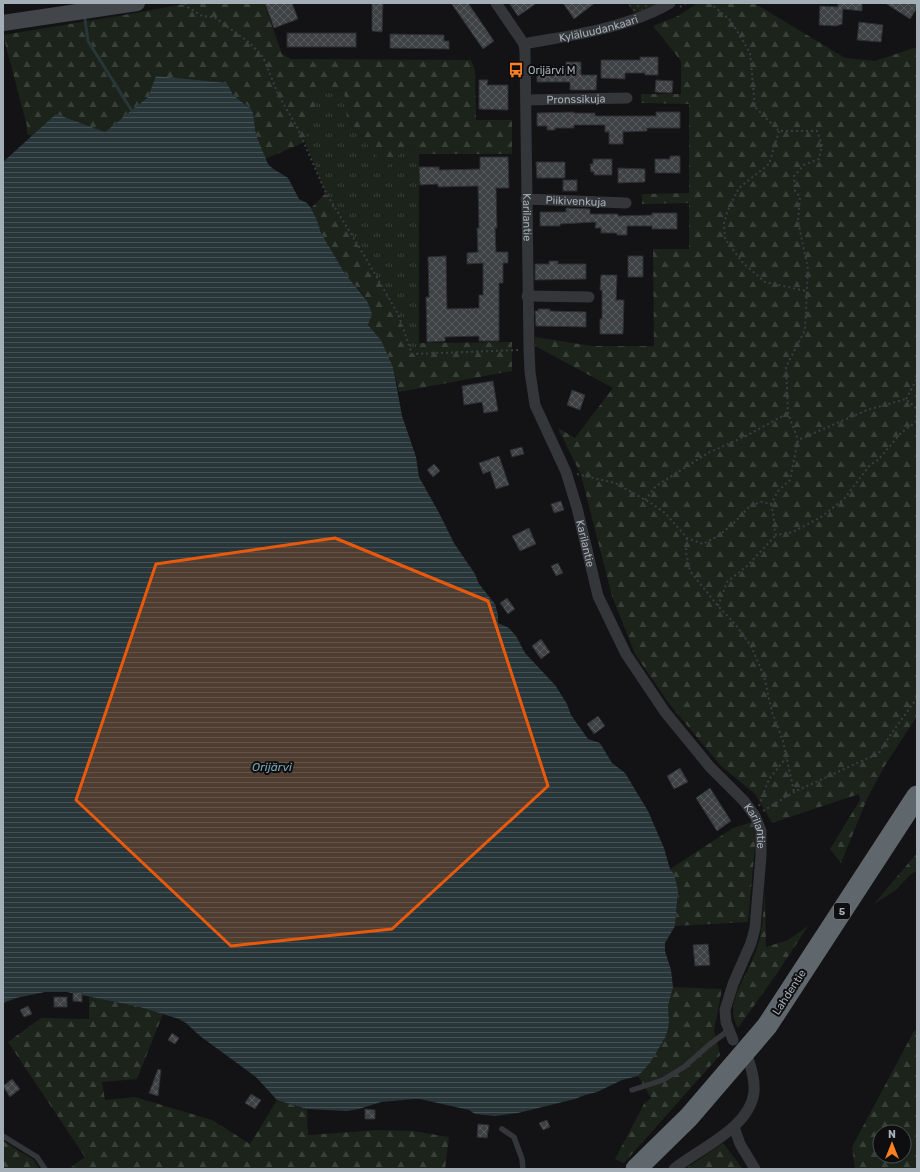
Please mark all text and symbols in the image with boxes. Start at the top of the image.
street label: Kyläluudankaari [558,13,640,45]
bus stop icon: Orijärvi M [507,61,525,79]
place label: Orijärvi M [528,64,576,77]
street label: Pronssikuja [546,92,606,107]
street label: Karilantie [520,193,534,241]
street label: Piikivenkuja [545,194,607,209]
street label: Karilantie [573,519,597,568]
water label: Orijärvi [252,760,293,774]
street label: Karilantie [741,801,767,849]
road number: 5 [834,903,850,919]
street label: Lahdentie [770,967,809,1017]
north arrow [872,1124,912,1164]
text: N [888,1128,896,1141]

